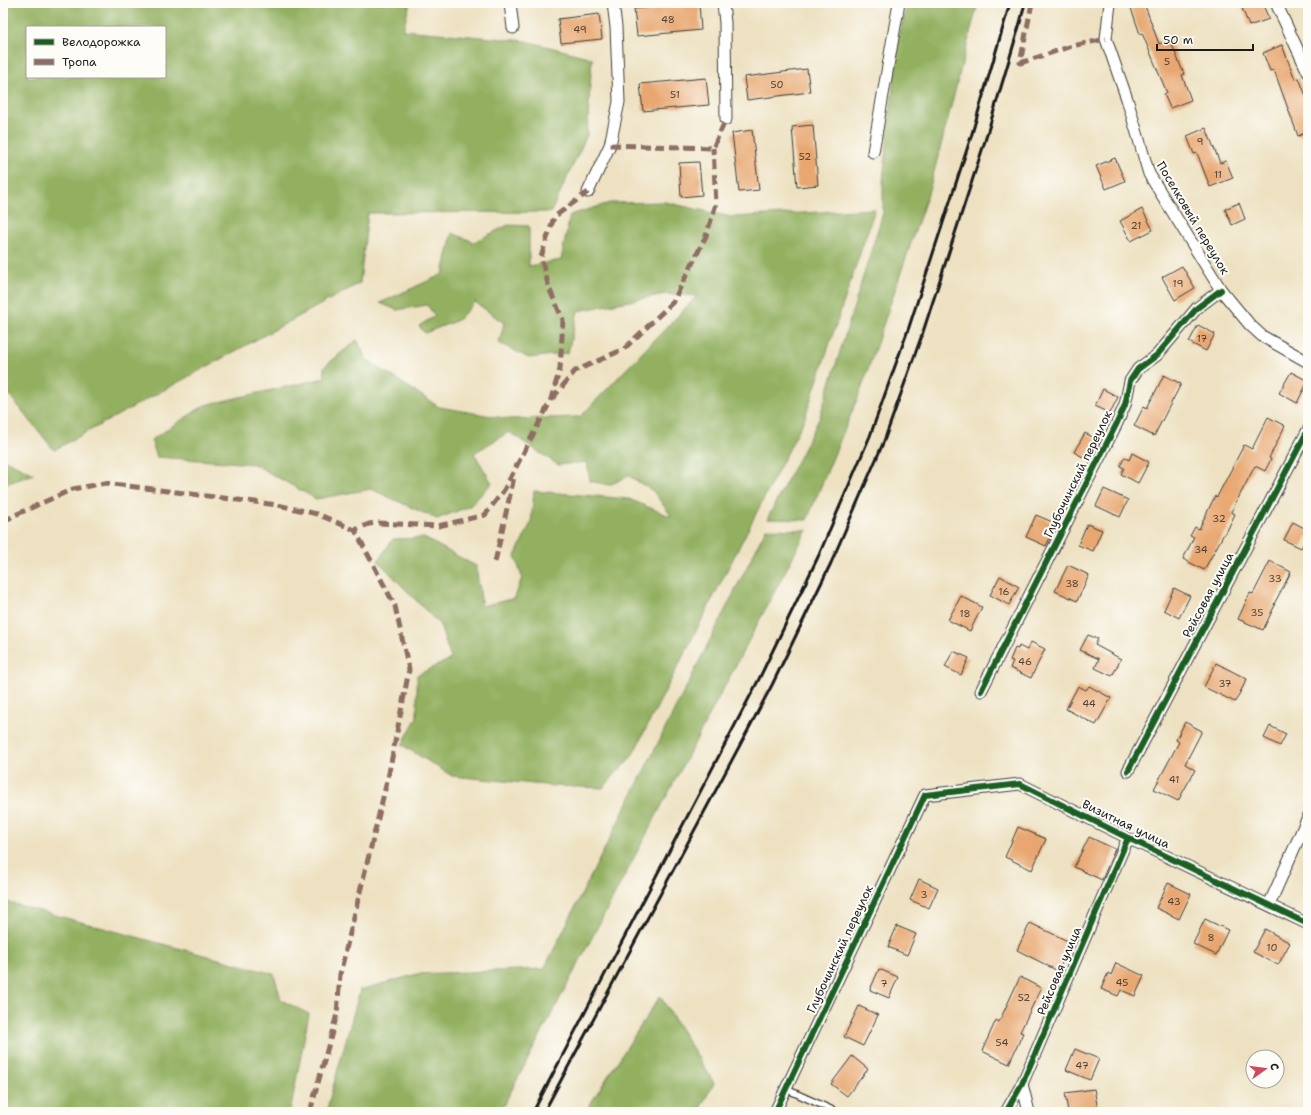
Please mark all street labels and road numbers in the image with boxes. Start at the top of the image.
street label: Поселковый переулок [1153,159,1233,278]
street label: Глубочинский переулок [1040,407,1116,540]
street label: Рейсовая улица [1179,549,1238,641]
street label: Визитная улица [1080,796,1173,852]
street label: Глубочинский переулок [803,882,877,1016]
street label: Рейсовая улица [1033,924,1085,1018]

